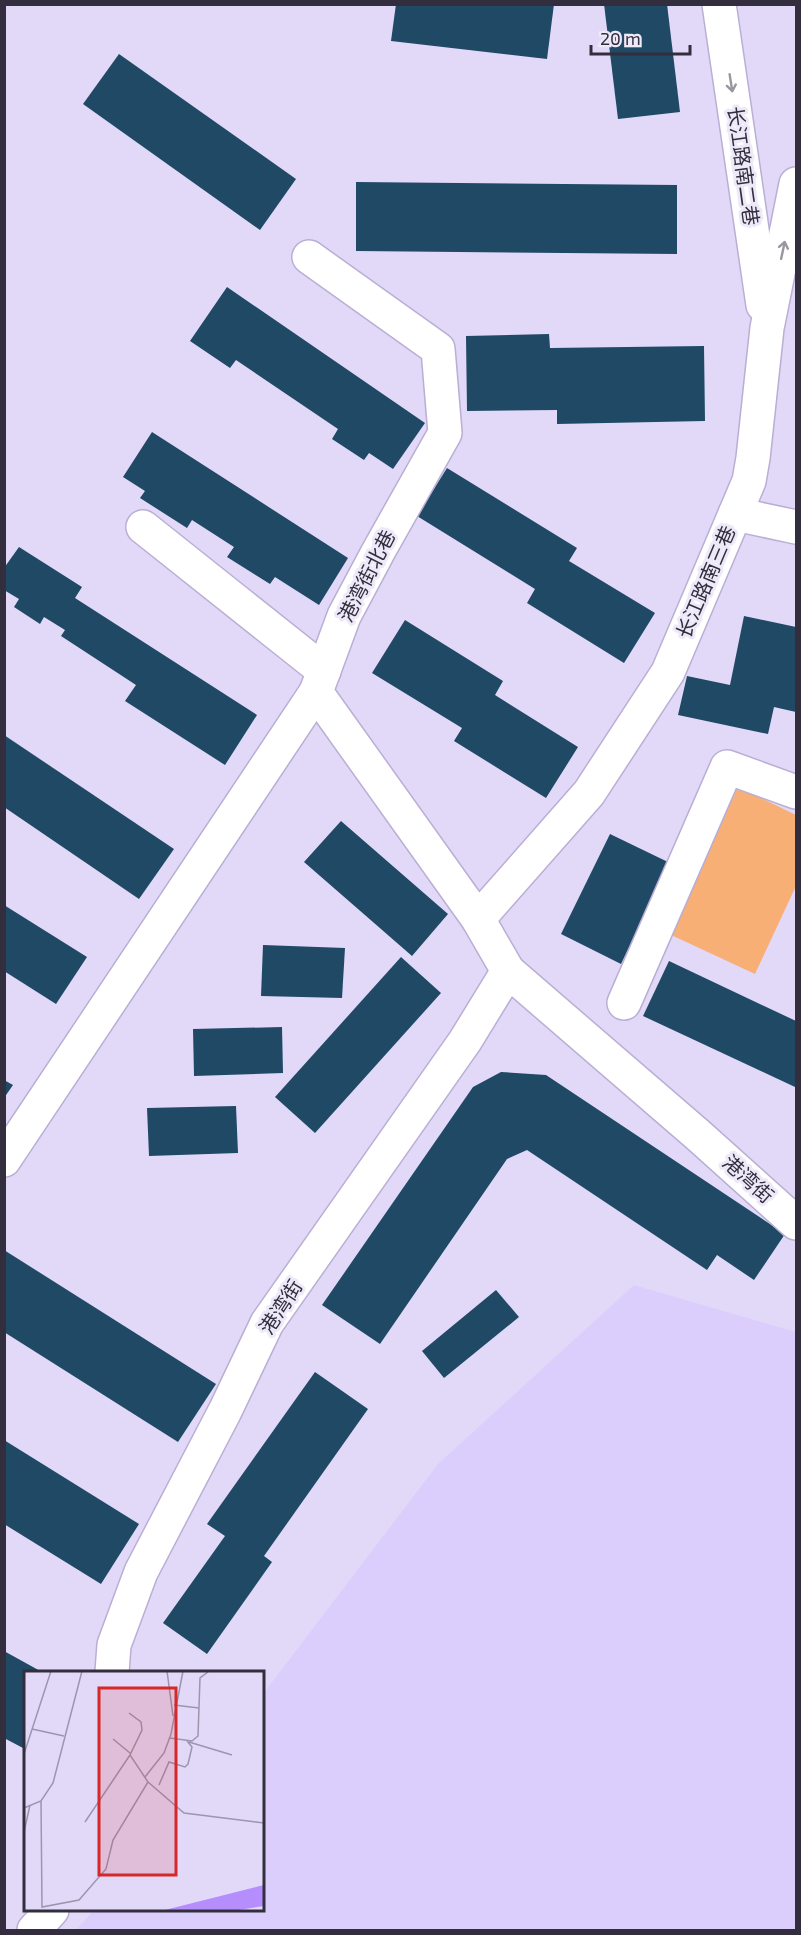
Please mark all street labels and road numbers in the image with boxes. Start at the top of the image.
street label: 长江路南二巷 [724,105,764,227]
street label: 长江路南三巷 [671,522,740,642]
street label: 港湾街北巷 [333,526,400,626]
street label: 港湾街 [718,1149,779,1207]
street label: 港湾街 [254,1275,307,1338]

